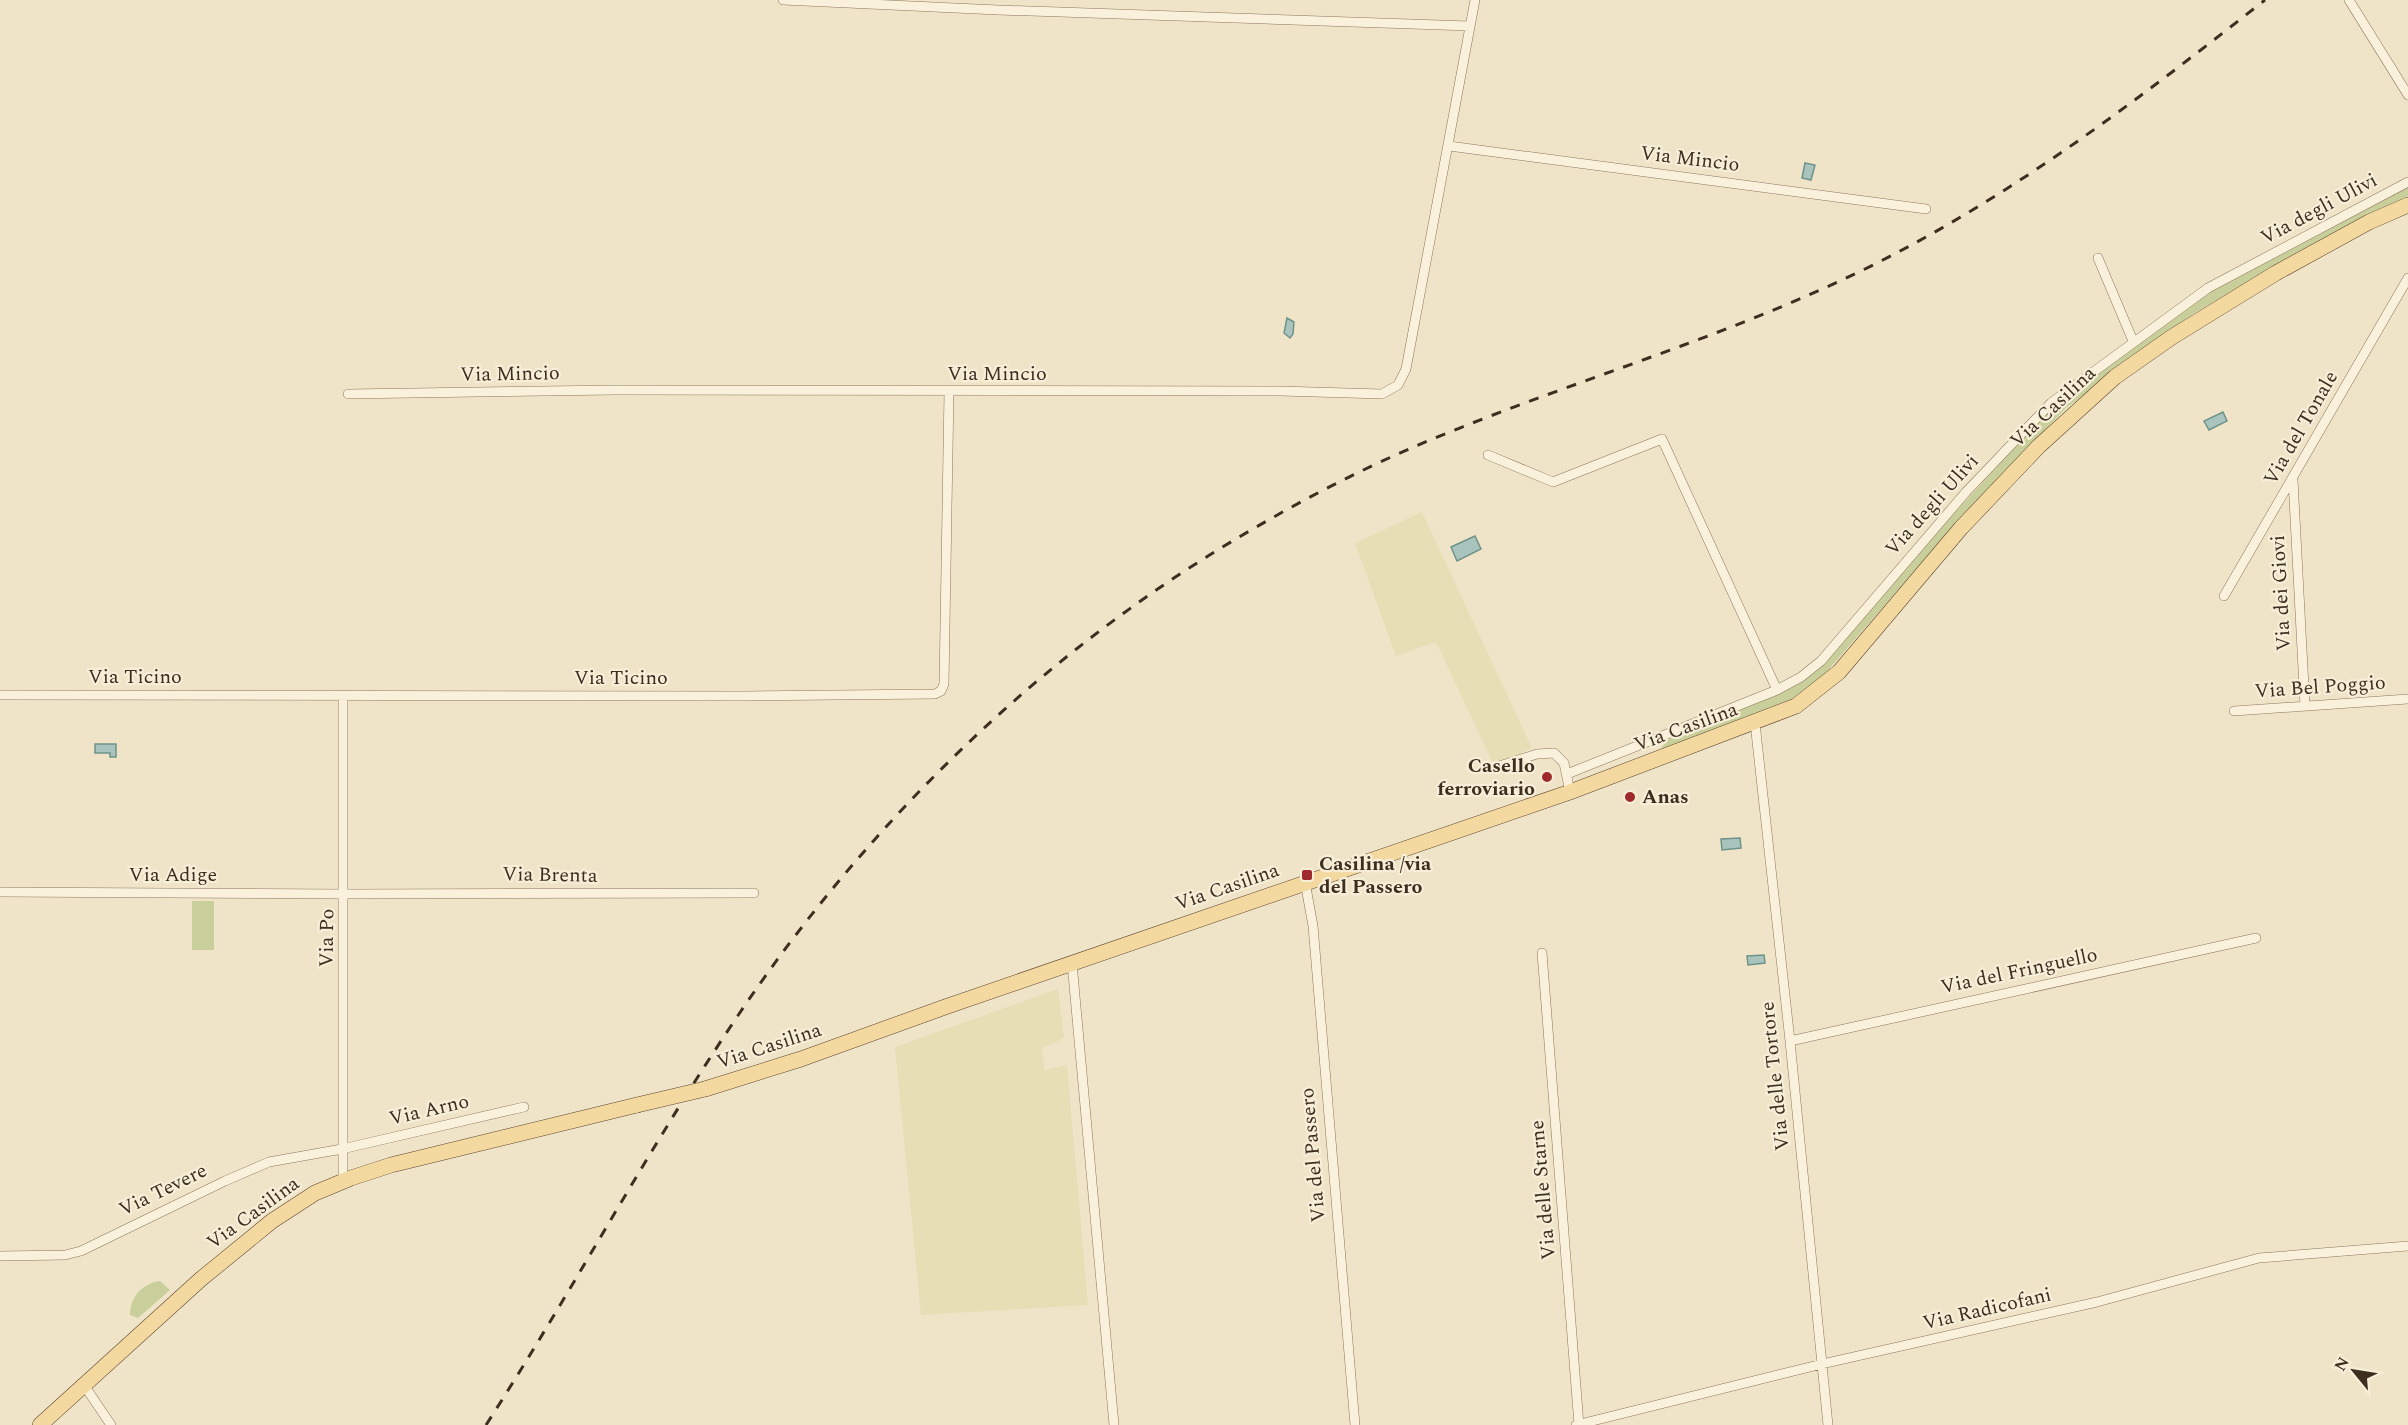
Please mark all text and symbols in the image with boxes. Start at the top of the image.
street label: Via Mincio [1639,138,1741,180]
street label: Via degli Ulivi [2255,166,2383,252]
street label: Via Mincio [460,358,560,390]
street label: Via Mincio [947,359,1047,389]
street label: Via Casilina [2003,359,2103,455]
street label: Via del Tonale [2256,365,2346,491]
street label: Via degli Ulivi [1878,447,1986,563]
street label: Via dei Giovi [2263,534,2299,652]
street label: Via Ticino [88,662,182,692]
street label: Via Ticino [574,663,668,693]
street label: Via Bel Poggio [2253,667,2387,707]
street label: Via Casilina [1630,694,1742,760]
place label: Casello ferroviario [1437,751,1535,804]
marker: Casello ferroviario [1540,770,1554,784]
place label: Anas [1642,782,1689,812]
marker: Anas [1623,790,1637,804]
place label: Casilina /via del Passero [1319,849,1432,902]
street label: Via Casilina [1171,855,1283,919]
street label: Via Brenta [502,859,598,891]
street label: Via Adige [129,860,217,890]
marker: Casilina /via del Passero [1300,868,1314,882]
street label: Via Po [311,908,343,968]
street label: Via del Fringuello [1938,940,2100,1002]
street label: Via delle Tortore [1752,1000,1798,1152]
street label: Via Casilina [713,1015,825,1077]
street label: Via Arno [386,1086,472,1134]
street label: Via del Passero [1292,1086,1334,1224]
street label: Via delle Starne [1522,1119,1564,1261]
street label: Via Tevere [114,1156,212,1224]
street label: Via Casilina [200,1169,306,1257]
street label: Via Radicofani [1920,1280,2054,1338]
north arrow [2324,1341,2384,1401]
text: N [2328,1352,2356,1376]

